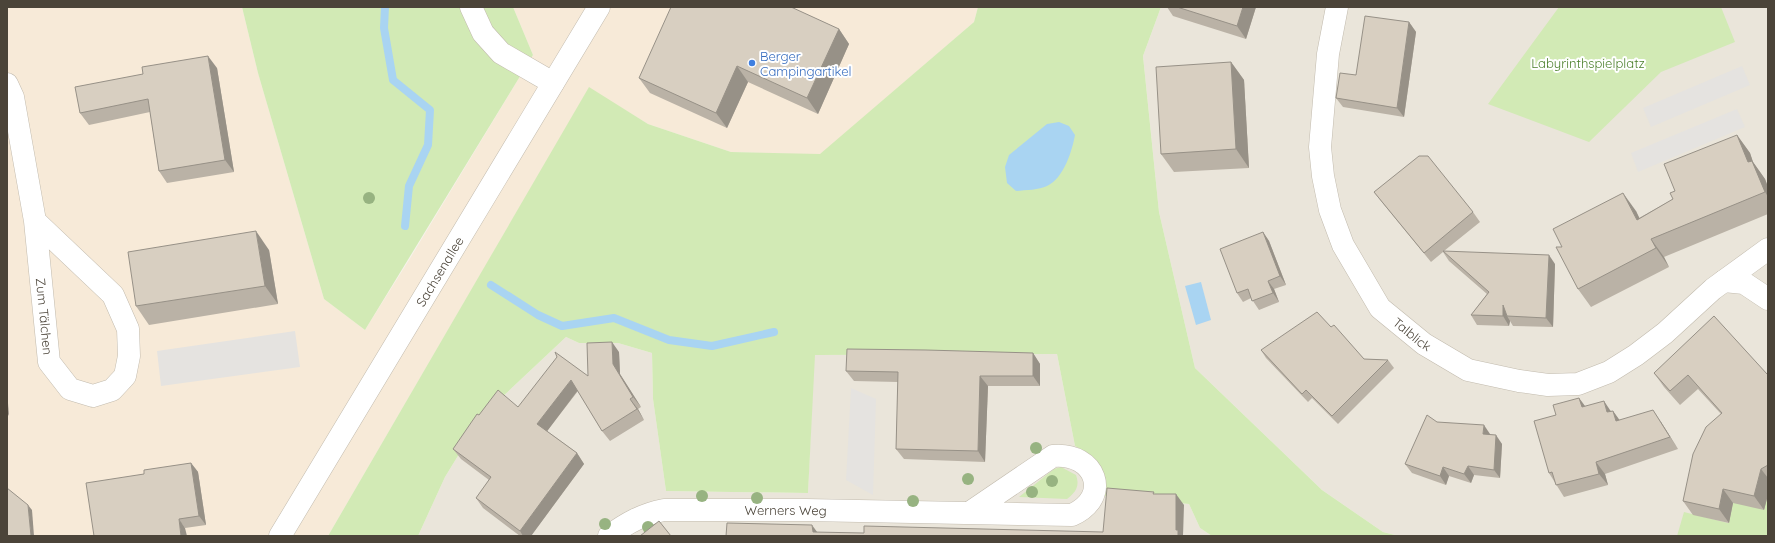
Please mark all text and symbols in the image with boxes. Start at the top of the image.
place label: Berger Campingartikel [760,48,852,79]
park label: Labyrinthspielplatz [1531,55,1645,71]
marker: Berger Campingartikel [747,58,757,68]
street label: Sachsenallee [412,234,467,309]
street label: Zum Tälchen [33,277,56,356]
street label: Talblick [1390,314,1434,355]
street label: Werners Weg [745,502,827,518]

